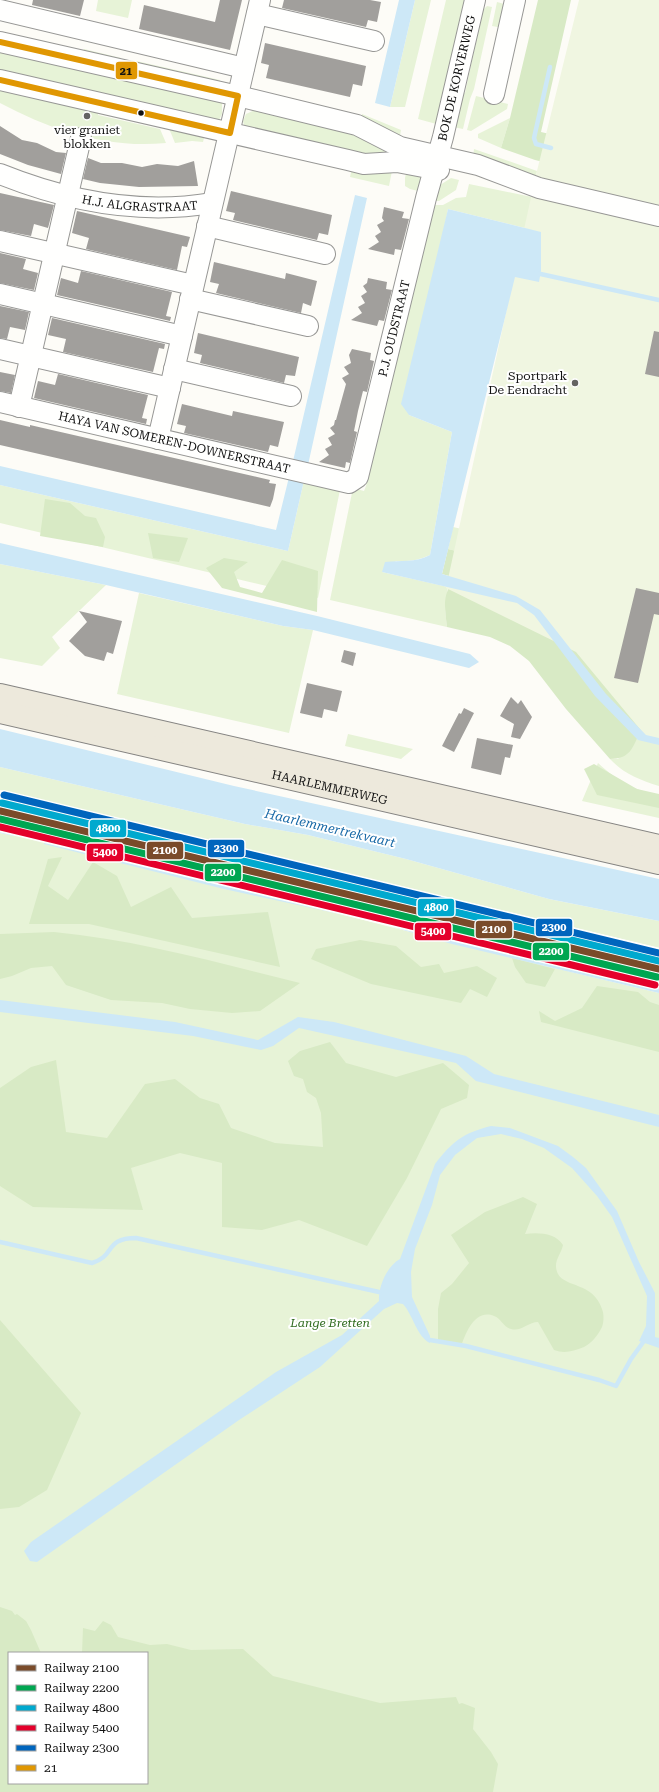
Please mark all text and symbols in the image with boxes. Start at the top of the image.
street label: BOK DE KORVERWEG [435,13,478,142]
line badge: 21 [115,61,138,80]
text: 21 [120,65,132,78]
unlabelled marker [136,108,146,118]
marker: vier graniet blokken [82,111,92,121]
place label: vier graniet blokken [54,123,121,151]
street label: H.J. ALGRASTRAAT [81,192,198,214]
street label: P.J. OUDSTRAAT [376,279,413,378]
place label: Sportpark De Eendracht [488,369,568,397]
marker: Sportpark De Eendracht [570,378,580,388]
street label: HAYA VAN SOMEREN-DOWNERSTRAAT [57,409,292,476]
street label: HAARLEMMERWEG [270,767,389,808]
water label: Haarlemmertrekvaart [262,805,397,850]
line badge: 4800 [89,819,127,838]
text: 4800 [96,822,120,835]
line badge: 2300 [207,839,245,858]
line badge: 2100 [146,841,184,860]
text: 2300 [214,842,238,855]
line badge: 5400 [86,843,124,862]
text: 2100 [153,844,177,857]
text: 5400 [93,846,117,859]
line badge: 2200 [204,863,242,882]
text: 2200 [211,866,235,879]
line badge: 4800 [417,898,455,917]
text: 4800 [424,901,448,914]
line badge: 2300 [535,918,573,937]
line badge: 2100 [475,920,513,939]
text: 2300 [542,921,566,934]
line badge: 5400 [414,922,452,941]
text: 2100 [482,923,506,936]
text: 5400 [421,925,445,938]
line badge: 2200 [532,942,570,961]
text: 2200 [539,945,563,958]
park label: Lange Bretten [289,1316,370,1330]
legend [8,1652,148,1784]
text: Railway 2100 [44,1661,119,1675]
text: Railway 2200 [44,1681,119,1695]
text: Railway 4800 [44,1701,119,1715]
text: Railway 5400 [44,1721,119,1735]
text: Railway 2300 [44,1741,119,1755]
text: 21 [44,1761,58,1775]

